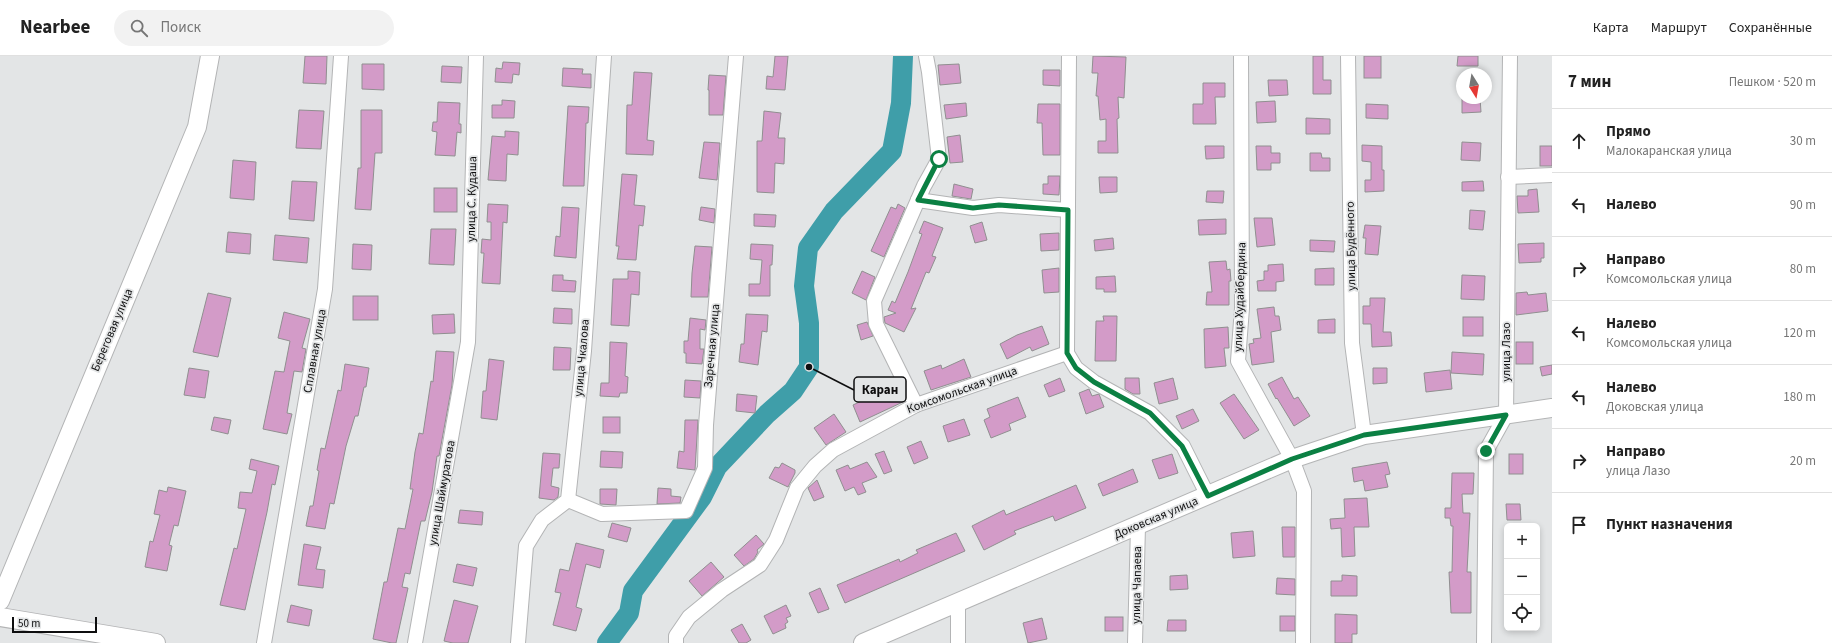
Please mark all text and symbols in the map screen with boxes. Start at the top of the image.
search box [114,10,394,46]
text: Nearbee [20,14,90,41]
icon: search [128,17,150,39]
text: Поиск [160,17,201,38]
text: Карта [1593,18,1629,38]
text: Маршрут [1651,18,1707,38]
text: Сохранённые [1729,18,1812,38]
north arrow [1456,68,1492,104]
text: 7 мин [1568,70,1611,94]
text: Пешком · 520 m [1729,73,1816,91]
text: Прямо [1606,121,1651,142]
icon: ahead [1568,130,1590,152]
text: 30 m [1790,132,1816,150]
text: Малокаранская улица [1606,142,1732,160]
route start [930,150,948,168]
street label: улица С. Кудаша [463,156,481,242]
icon: left [1568,194,1590,216]
text: Налево [1606,194,1657,215]
text: 90 m [1790,196,1816,214]
street label: улица Будённого [1342,201,1360,291]
street label: улица Худайбердина [1230,242,1250,352]
text: Направо [1606,249,1665,270]
icon: right [1568,258,1590,280]
text: 80 m [1790,260,1816,278]
text: Комсомольская улица [1606,270,1732,288]
street label: Береговая улица [87,286,137,374]
street label: Заречная улица [700,303,724,389]
street label: Сплавная улица [299,308,331,394]
text: Налево [1606,313,1657,334]
street label: улица Чкалова [570,318,594,398]
street label: улица Лазо [1498,322,1515,382]
icon: left [1568,322,1590,344]
text: 120 m [1783,324,1816,342]
text: Комсомольская улица [1606,334,1732,352]
street label: Комсомольская улица [904,362,1020,418]
callout: Каран [854,377,906,402]
text: Налево [1606,377,1657,398]
text: Каран [862,381,898,399]
icon: left [1568,386,1590,408]
text: 180 m [1783,388,1816,406]
text: Доковская улица [1606,398,1703,416]
street label: улица Шаймуратова [424,439,460,547]
text: Направо [1606,441,1665,462]
route end [1477,442,1495,460]
icon: right [1568,450,1590,472]
text: 20 m [1790,452,1816,470]
text: улица Лазо [1606,462,1670,480]
street label: Доковская улица [1111,493,1201,543]
icon: arrive [1568,514,1590,536]
text: Пункт назначения [1606,514,1733,535]
map controls [1504,523,1540,631]
button: + [1504,523,1540,559]
street label: улица Чапаева [1128,546,1146,624]
button: − [1504,559,1540,595]
button: locate [1504,595,1540,631]
scale bar [12,615,97,634]
text: 50 m [18,616,40,631]

